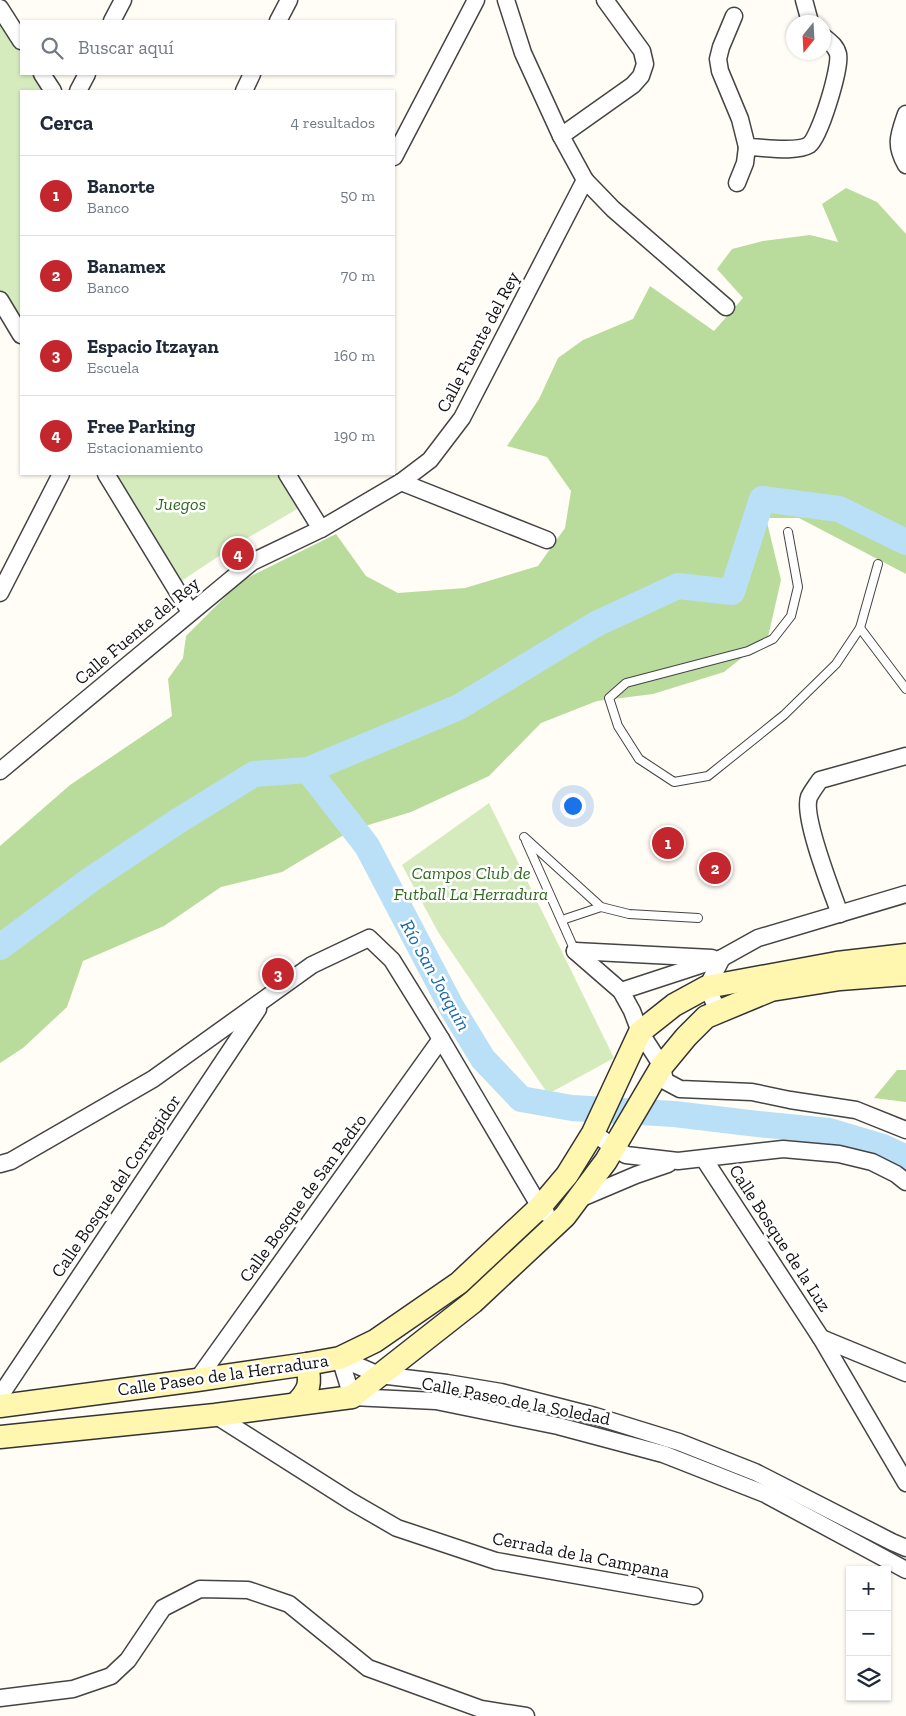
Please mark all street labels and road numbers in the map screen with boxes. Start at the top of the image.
street label: Calle Fuente del Rey [432,267,525,416]
street label: Calle Fuente del Rey [70,572,204,690]
street label: Calle Bosque del Corregidor [47,1090,185,1282]
street label: Calle Bosque de San Pedro [234,1109,372,1287]
street label: Calle Bosque de la Luz [724,1160,836,1316]
street label: Calle Paseo de la Herradura [116,1349,330,1401]
street label: Calle Paseo de la Soledad [420,1372,612,1430]
street label: Cerrada de la Campana [491,1527,672,1583]

